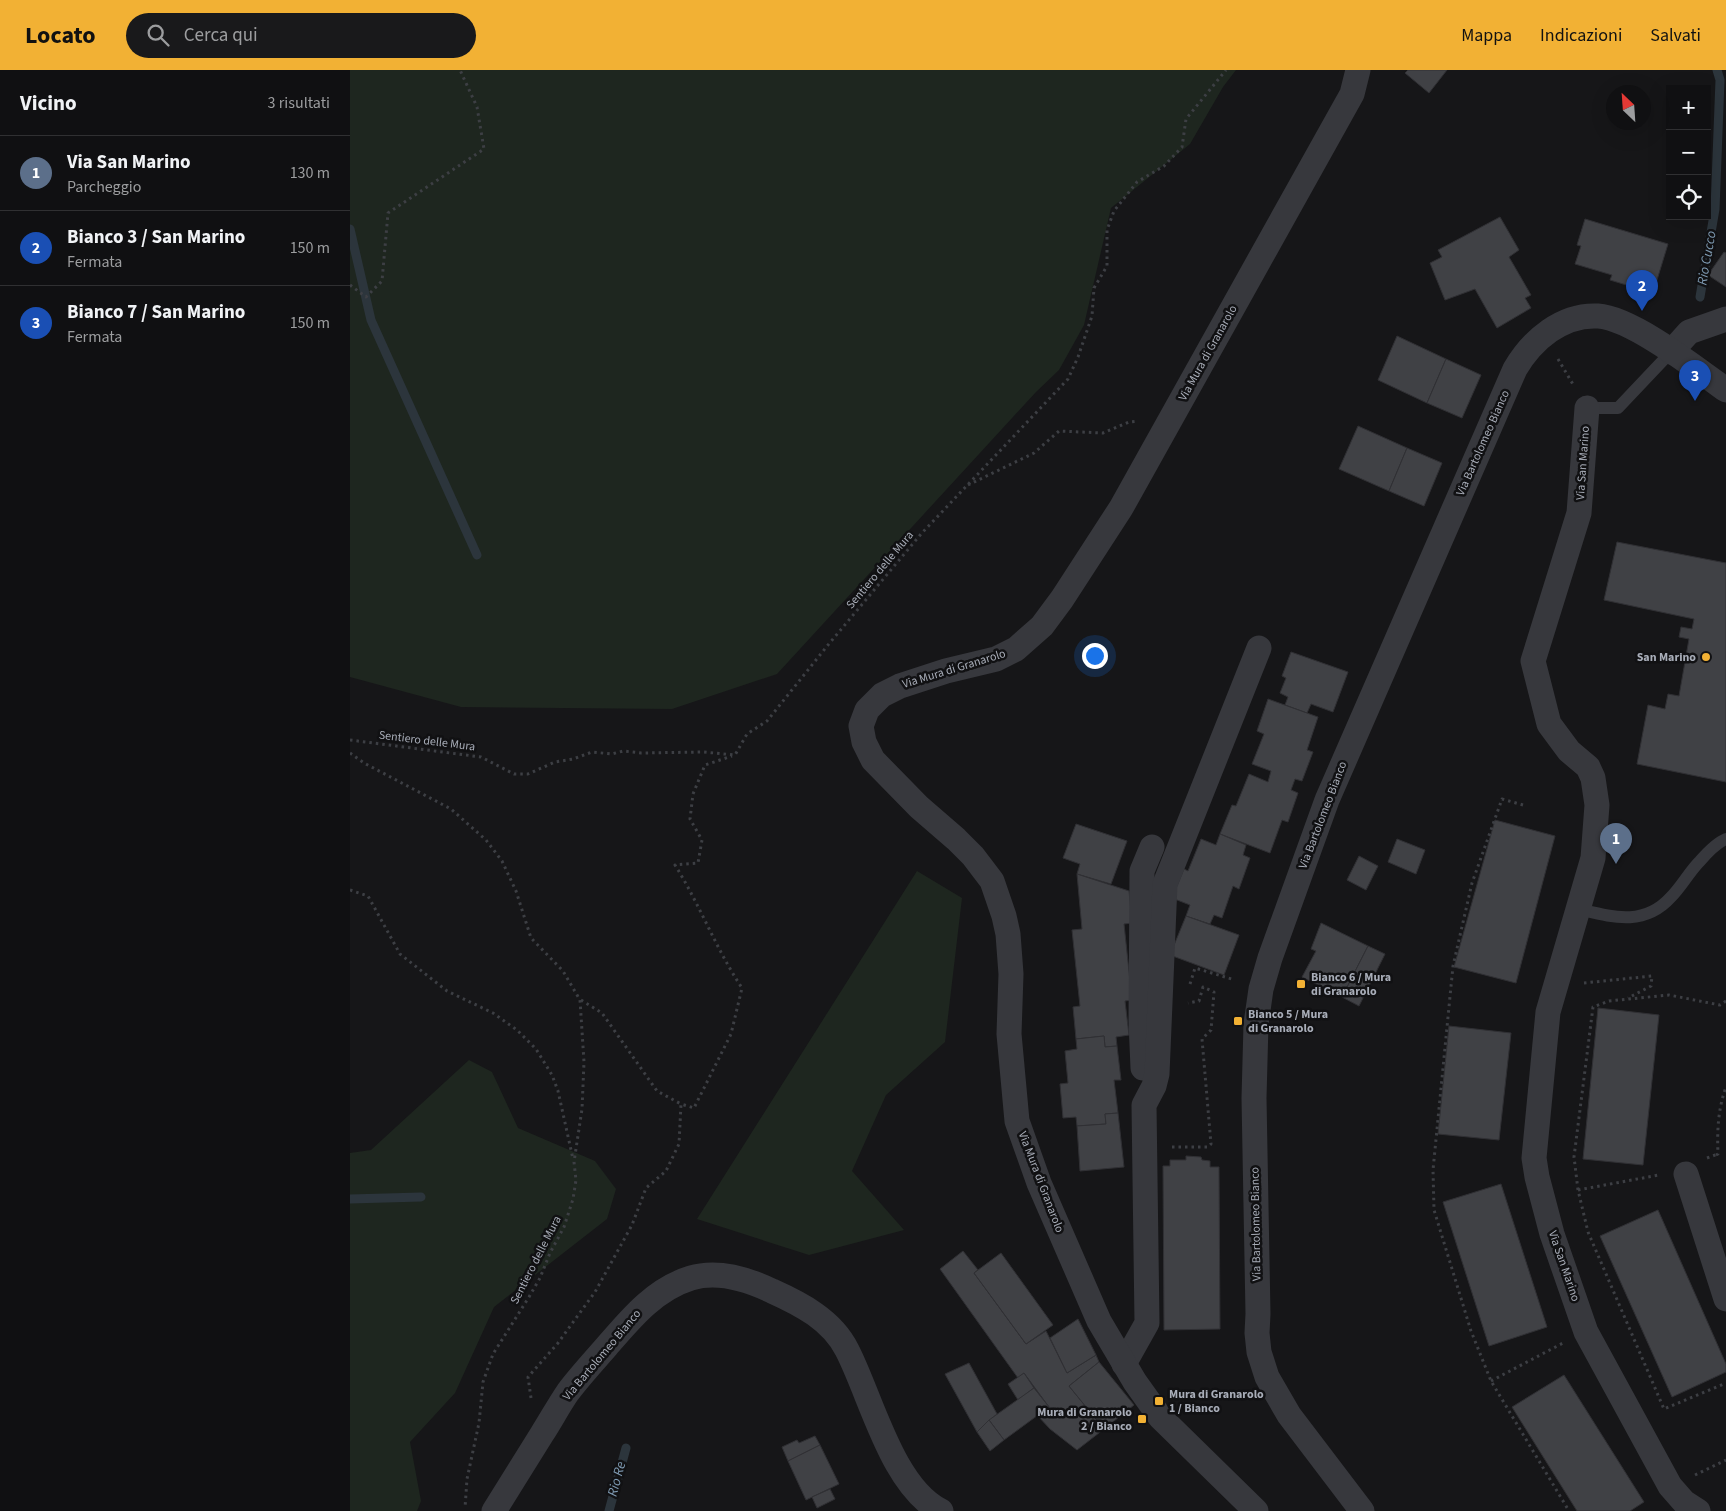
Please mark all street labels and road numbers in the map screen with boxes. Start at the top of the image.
street label: Via Mura di Granarolo [1175,302,1241,404]
street label: Via Bartolomeo Bianco [1452,387,1514,499]
street label: Via San Marino [1572,426,1594,500]
street label: Sentiero delle Mura [842,527,918,613]
street label: Via Mura di Granarolo [900,645,1008,693]
street label: Sentiero delle Mura [378,727,476,755]
street label: Via Bartolomeo Bianco [1295,759,1351,871]
street label: Via Mura di Granarolo [1014,1129,1068,1235]
street label: Via Bartolomeo Bianco [1247,1167,1265,1281]
street label: Sentiero delle Mura [506,1213,566,1307]
street label: Via San Marino [1544,1228,1584,1304]
street label: Via Bartolomeo Bianco [559,1306,645,1404]

